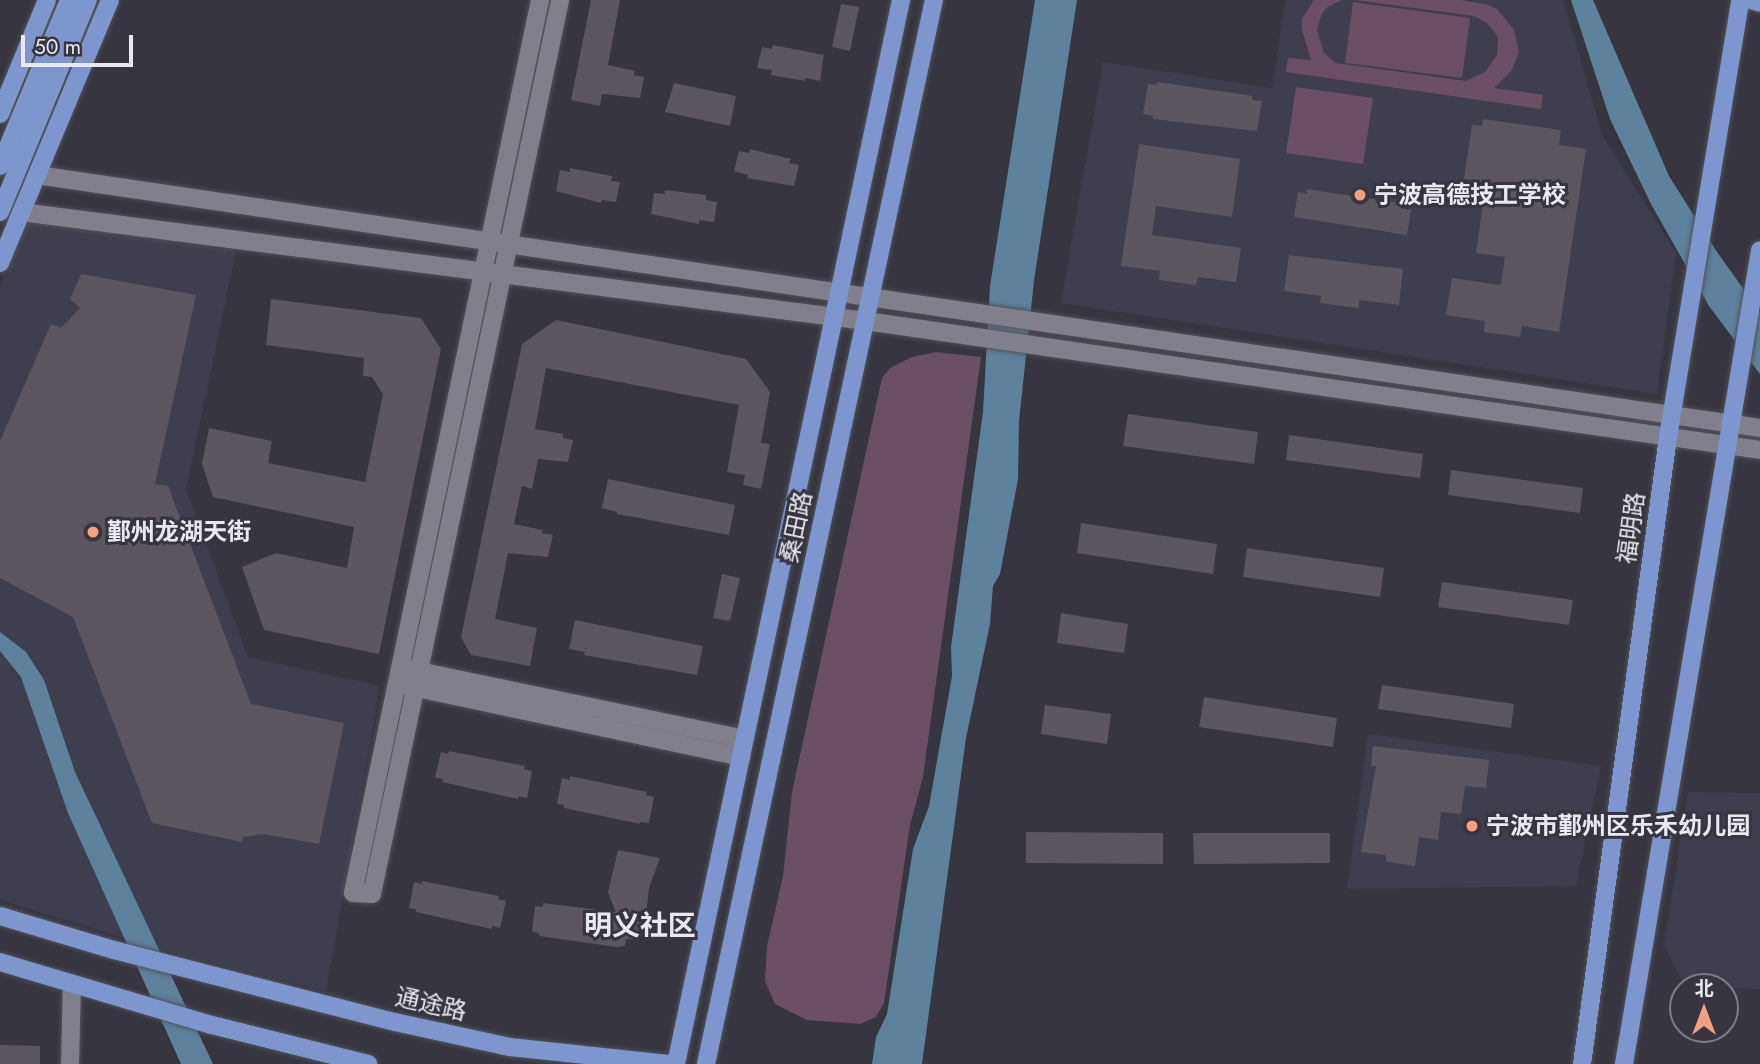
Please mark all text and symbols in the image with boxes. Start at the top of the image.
scale bar [24,21,136,65]
text: 50 m [34,32,81,62]
place label: 宁波高德技工学校 [1374,181,1566,209]
marker: 宁波高德技工学校 [1352,187,1368,203]
street label: 桑田路 [774,489,818,565]
street label: 福明路 [1612,490,1650,566]
place label: 鄞州龙湖天街 [107,518,251,546]
marker: 鄞州龙湖天街 [85,524,101,540]
place label: 宁波市鄞州区乐禾幼儿园 [1486,812,1750,840]
marker: 宁波市鄞州区乐禾幼儿园 [1464,818,1480,834]
district label: 明义社区 [584,909,696,943]
north arrow [1669,973,1739,1043]
text: 北 [1694,975,1714,1002]
street label: 通途路 [393,982,469,1026]

